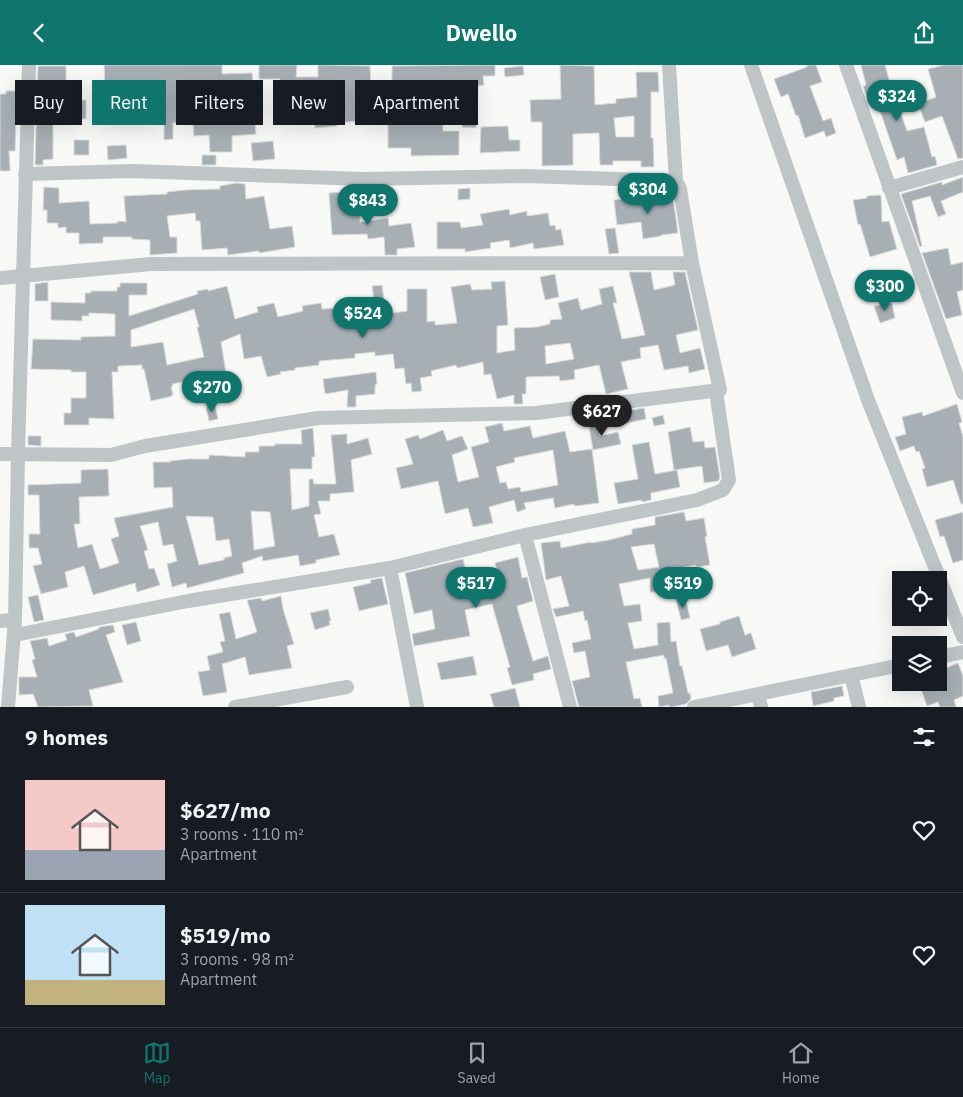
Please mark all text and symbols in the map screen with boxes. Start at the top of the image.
text: Dwello [446,18,517,47]
icon: back [25,19,53,47]
icon: share [910,19,938,47]
chip: Buy [15,80,82,125]
chip: Rent [92,80,166,125]
chip: Filters [176,80,263,125]
chip: New [273,80,345,125]
chip: Apartment [355,80,478,125]
pin: $324 [867,80,927,122]
text: $324 [878,86,916,106]
pin: $304 [618,173,678,215]
text: $304 [629,179,667,199]
pin: $843 [338,184,398,226]
text: $843 [349,190,387,210]
pin: $300 [855,269,915,312]
text: $300 [866,276,904,296]
pin: $524 [333,297,393,339]
text: $524 [344,303,382,323]
pin: $270 [182,371,242,413]
text: $270 [193,377,231,397]
pin: $627 [572,395,632,437]
text: $627 [583,401,621,421]
pin: $517 [446,567,506,609]
pin: $519 [653,567,713,609]
map controls [892,571,947,691]
button: locate [892,571,947,626]
text: $517 [457,573,495,593]
text: $519 [664,573,702,593]
button: layers [892,636,947,691]
text: 9 homes [25,723,108,751]
icon: filters [910,723,938,751]
text: $627/mo [180,796,271,824]
icon: home [65,800,125,860]
icon: heart [910,816,938,844]
text: 3 rooms · 110 m² [180,824,304,844]
text: Apartment [180,844,257,864]
text: $519/mo [180,921,271,949]
icon: home [65,925,125,985]
icon: heart [910,941,938,969]
text: 3 rooms · 98 m² [180,949,294,969]
text: Apartment [180,969,257,989]
tab: Map [143,1039,171,1087]
tab: Saved [458,1039,496,1087]
tab: Home [782,1039,820,1087]

